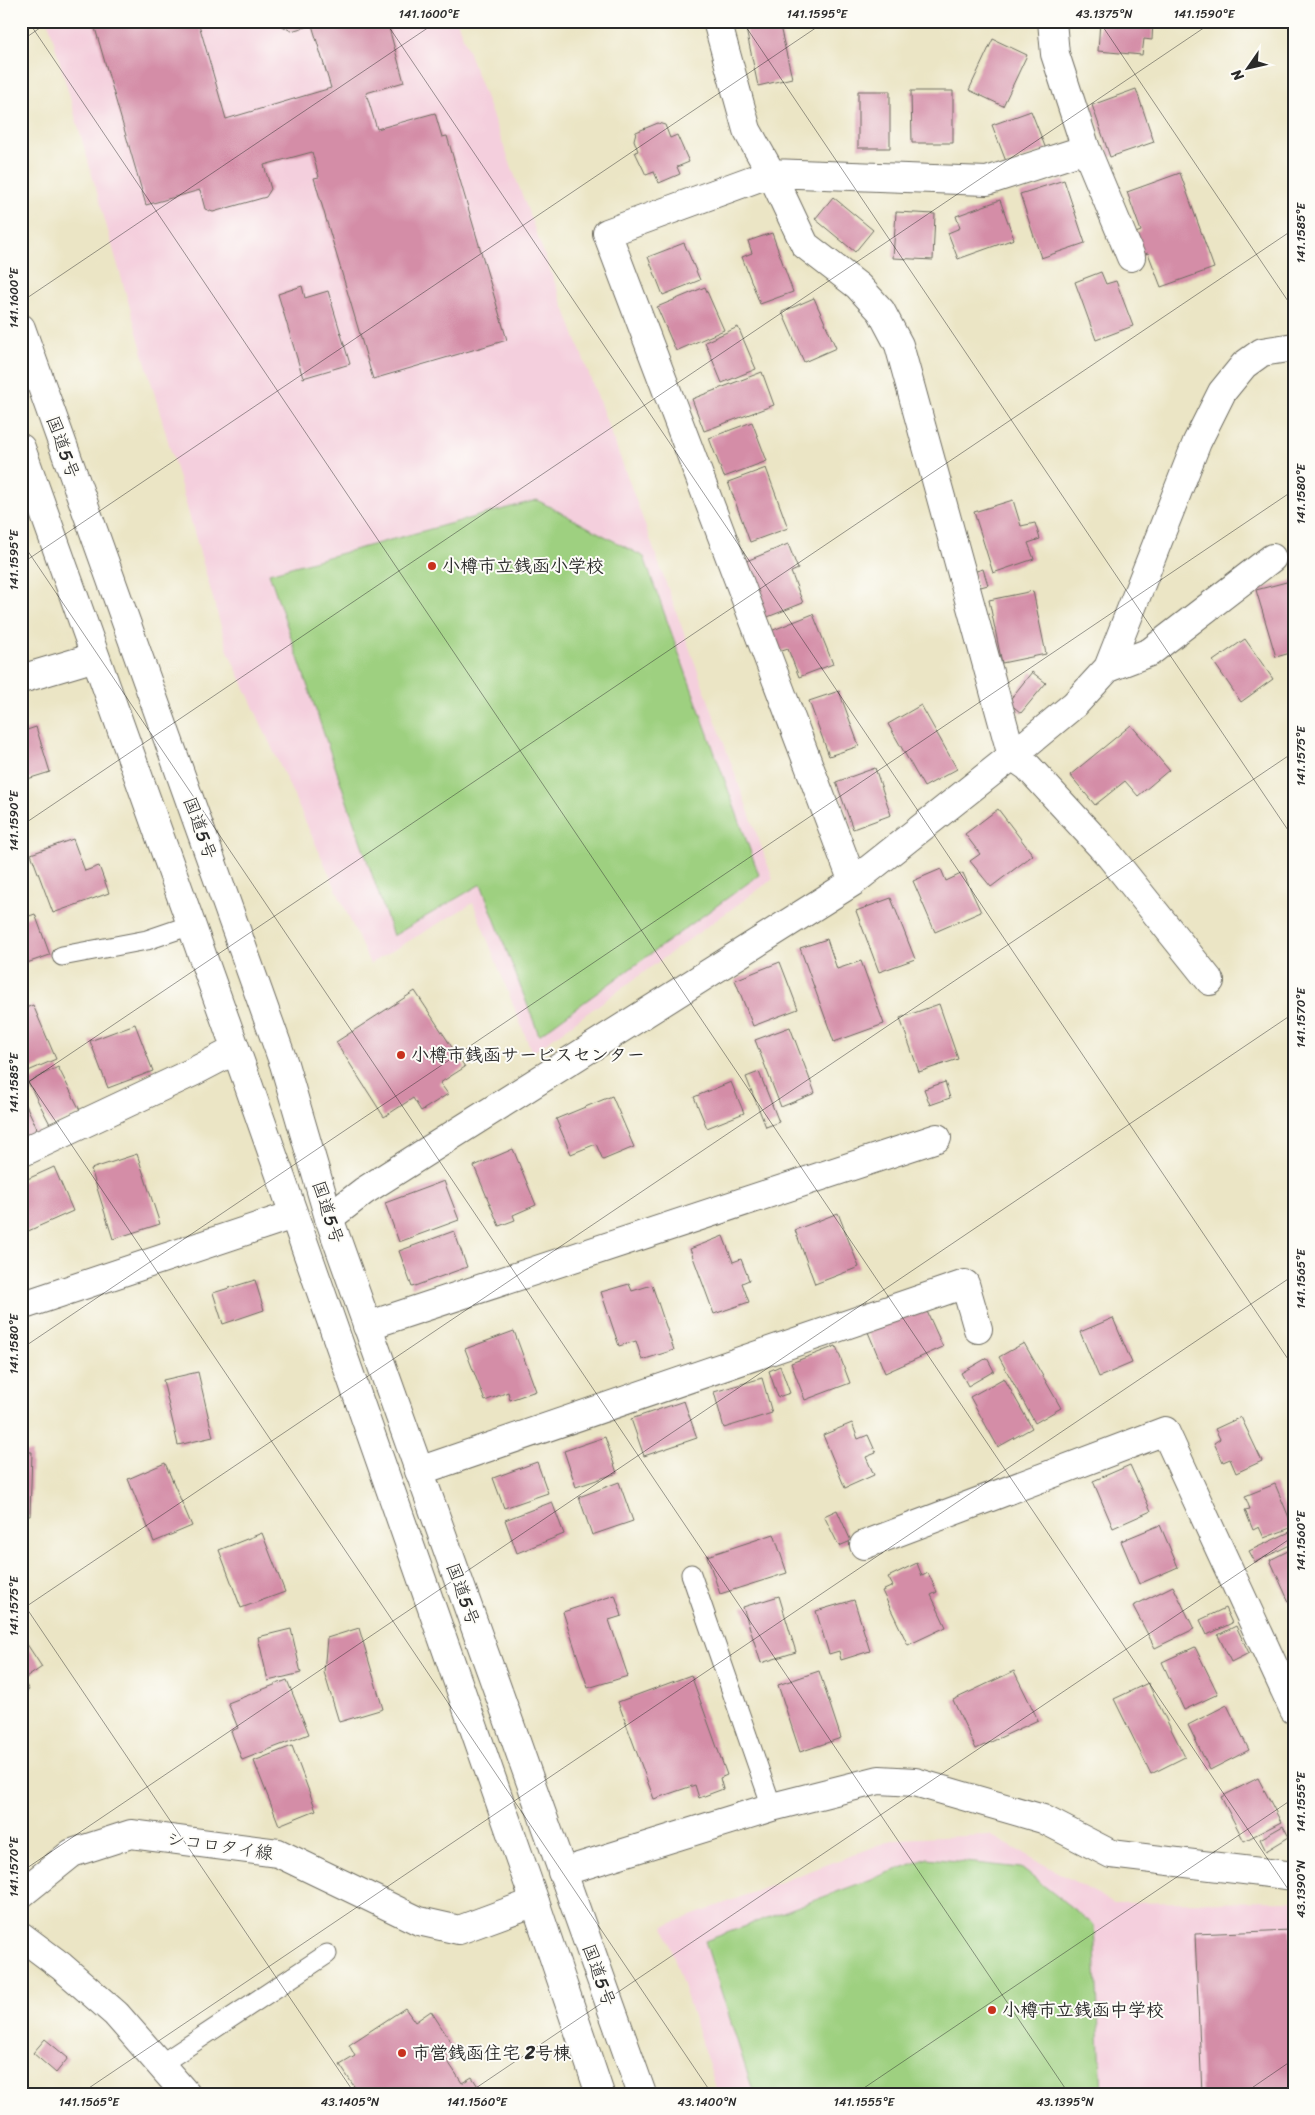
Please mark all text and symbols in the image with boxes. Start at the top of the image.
text: 141.1600°E [399,3,461,25]
text: 141.1595°E [787,3,849,25]
text: 43.1375°N [1075,3,1133,25]
text: 141.1590°E [1174,3,1236,25]
north arrow [1222,42,1272,92]
text: N [1224,64,1251,87]
text: 141.1585°E [1290,202,1312,263]
text: 141.1600°E [3,266,25,328]
street label: 国道5号 [37,411,89,483]
text: 141.1580°E [1290,462,1312,524]
text: 141.1595°E [3,528,25,590]
place label: 小樽市立銭函小学校 [442,550,604,582]
marker: 小樽市立銭函小学校 [426,560,438,572]
text: 141.1575°E [1290,725,1312,786]
text: 141.1590°E [3,789,25,851]
street label: 国道5号 [174,792,226,864]
text: 141.1570°E [1290,987,1312,1048]
place label: 小樽市銭函サービスセンター [411,1039,645,1071]
marker: 小樽市銭函サービスセンター [395,1049,407,1061]
text: 141.1585°E [3,1052,25,1113]
street label: 国道5号 [303,1176,353,1248]
text: 141.1565°E [1290,1248,1312,1309]
text: 141.1580°E [3,1312,25,1374]
text: 141.1560°E [1290,1510,1312,1571]
street label: 国道5号 [437,1558,489,1630]
text: 141.1575°E [3,1575,25,1636]
text: 141.1555°E [1290,1770,1312,1832]
street label: シコロタイ線 [165,1823,275,1869]
text: 141.1570°E [3,1836,25,1897]
text: 43.1390°N [1290,1859,1312,1918]
street label: 国道5号 [573,1939,625,2011]
place label: 小樽市立銭函中学校 [1002,1994,1164,2026]
marker: 小樽市立銭函中学校 [986,2004,998,2016]
place label: 市営銭函住宅 2号棟 [412,2037,571,2069]
marker: 市営銭函住宅 2号棟 [396,2047,408,2059]
text: 141.1565°E [59,2091,120,2113]
text: 43.1405°N [321,2091,380,2113]
text: 141.1560°E [447,2091,508,2113]
text: 43.1400°N [678,2091,737,2113]
text: 141.1555°E [834,2091,896,2113]
text: 43.1395°N [1036,2091,1094,2113]

